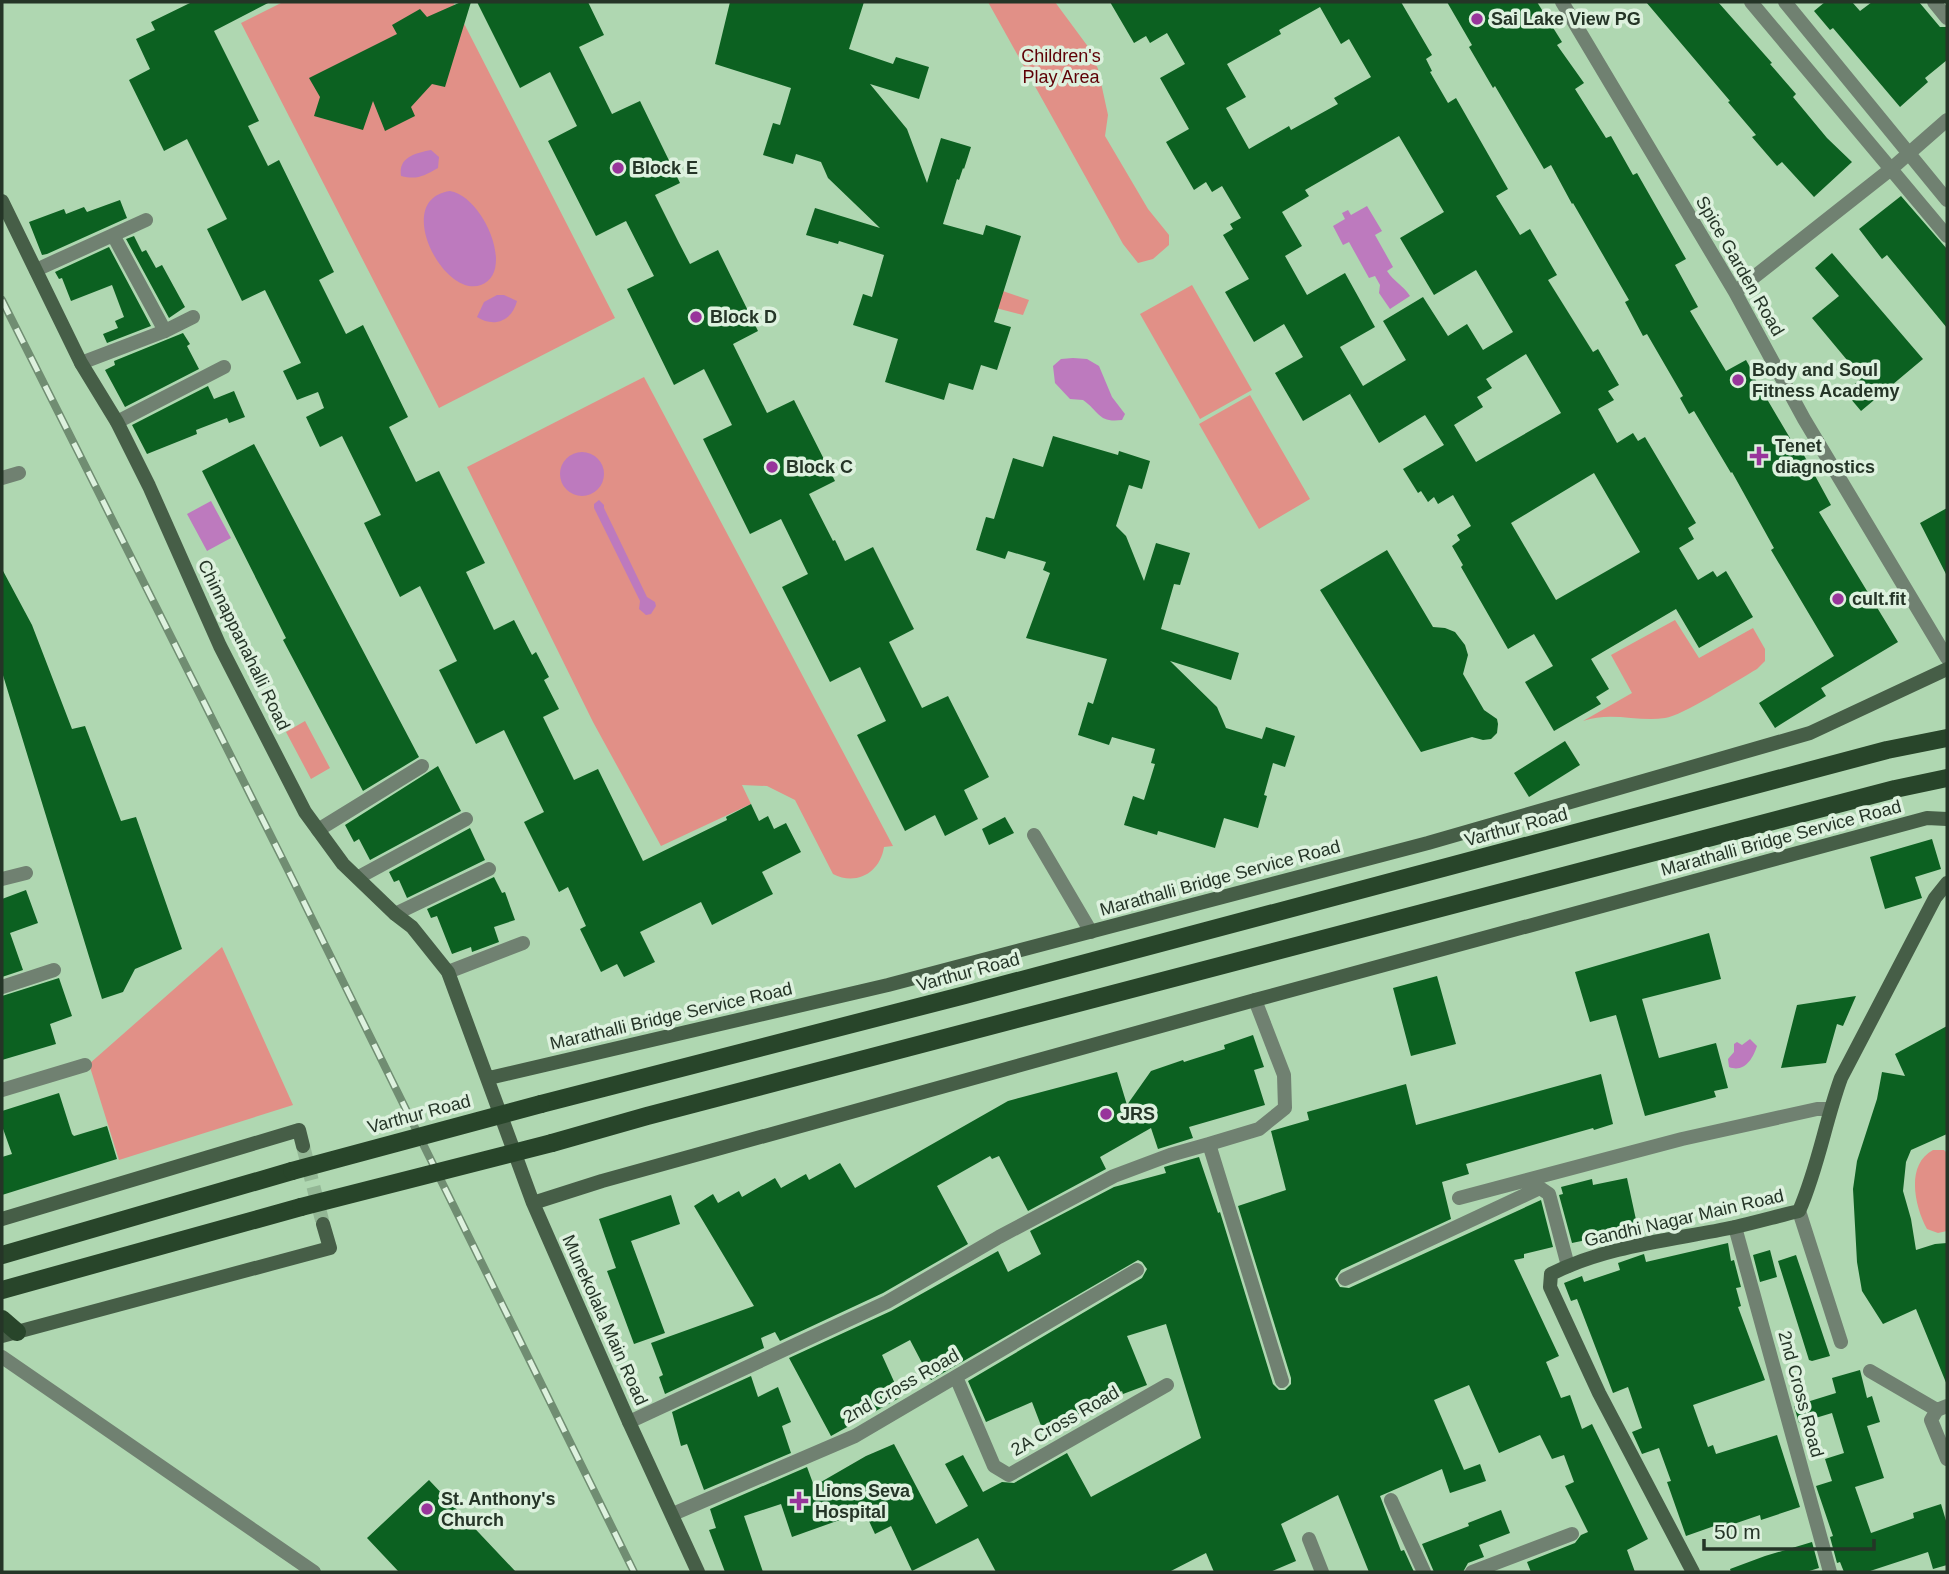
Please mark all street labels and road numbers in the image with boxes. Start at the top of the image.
street label: Spice Garden Road [1692,193,1788,339]
street label: Chinnappanahalli Road [194,557,294,733]
street label: Marathalli Bridge Service Road [1659,796,1903,880]
street label: Varthur Road [1462,804,1570,850]
street label: Marathalli Bridge Service Road [1098,836,1342,920]
street label: Varthur Road [914,949,1022,995]
street label: Marathalli Bridge Service Road [548,978,794,1054]
street label: Varthur Road [365,1091,473,1137]
street label: Gandhi Nagar Main Road [1582,1185,1786,1251]
street label: Munekolala Main Road [558,1232,652,1408]
street label: 2nd Cross Road [1775,1329,1827,1459]
street label: 2nd Cross Road [840,1345,962,1427]
street label: 2A Cross Road [1008,1382,1122,1460]

